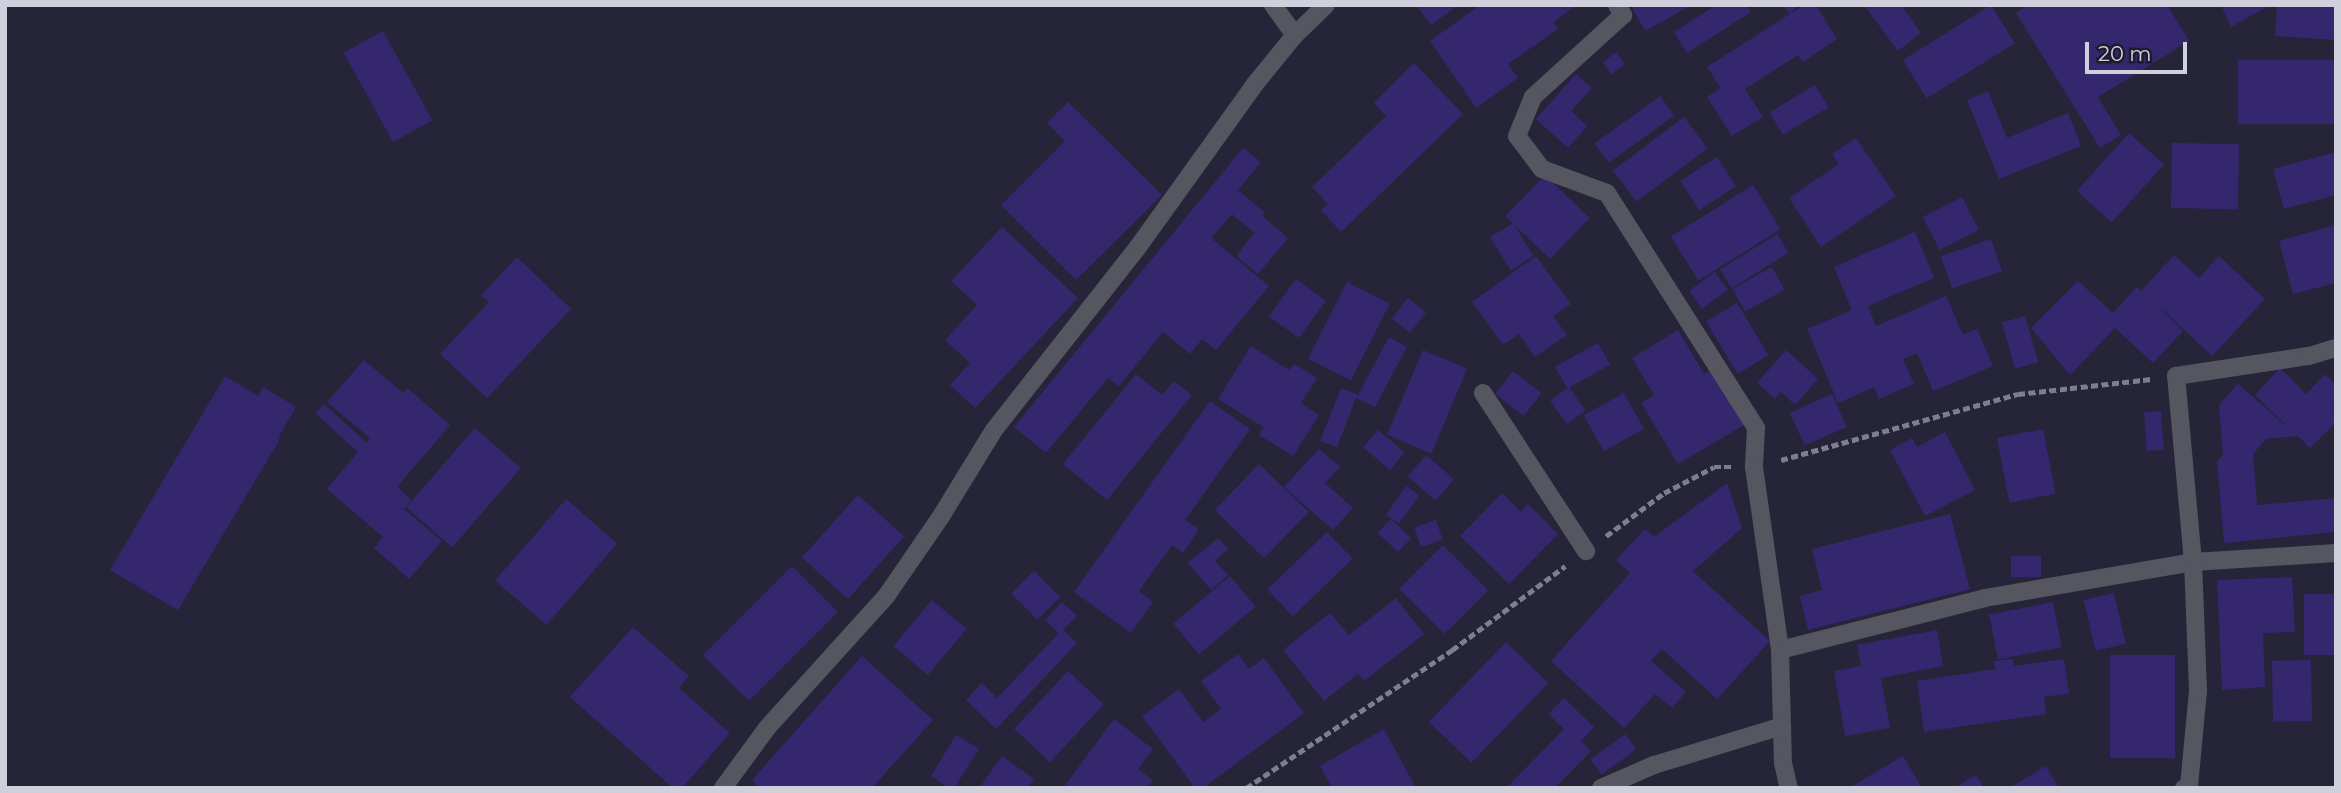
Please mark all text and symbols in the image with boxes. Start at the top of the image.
scale bar [2089,28,2190,72]
text: 20 m [2098,41,2152,66]

